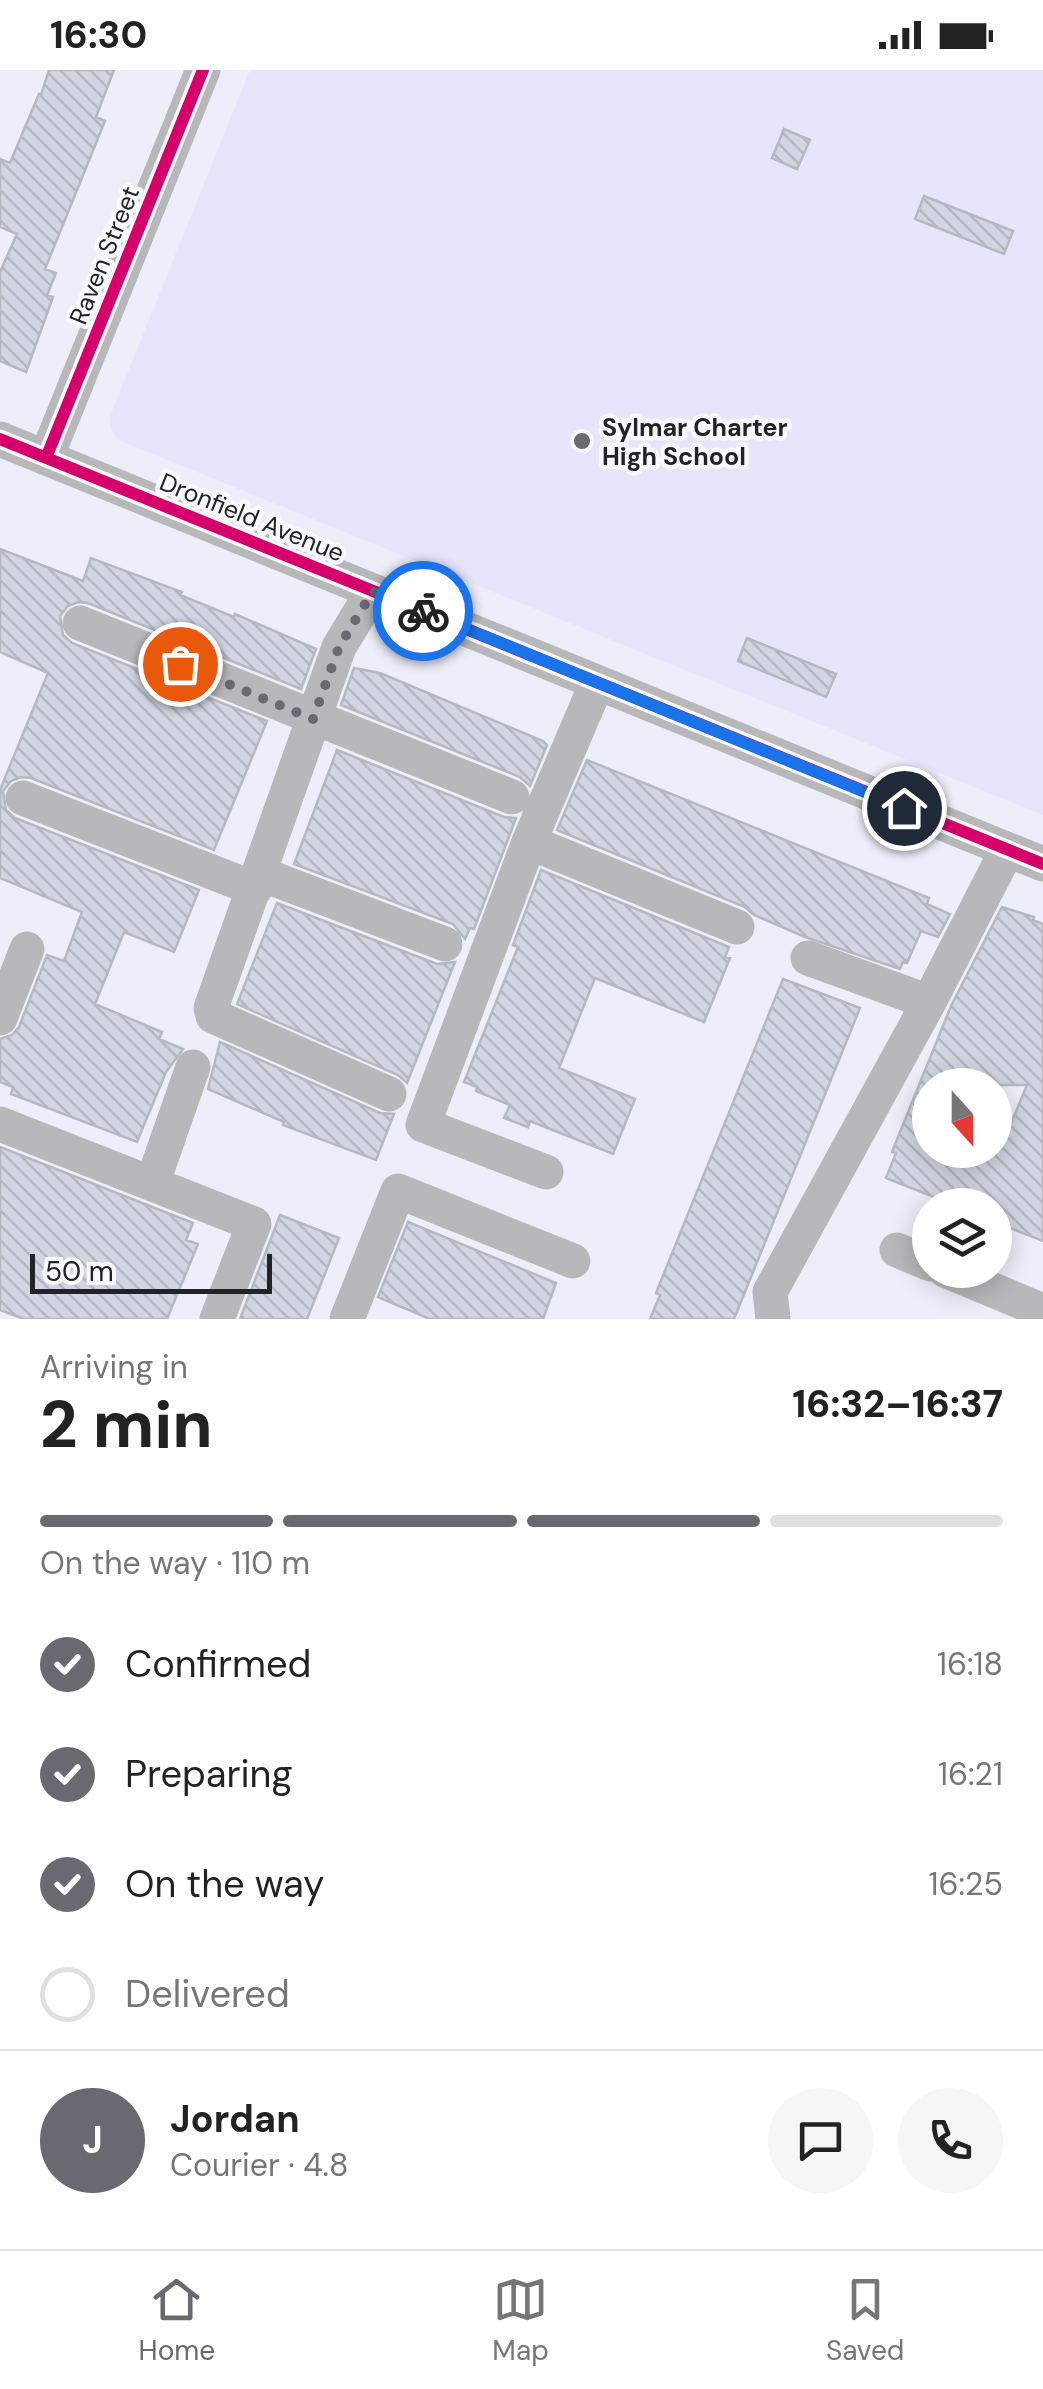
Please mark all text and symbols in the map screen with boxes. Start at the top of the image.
text: 16:30 [50,10,147,60]
street label: Raven Street [62,181,147,329]
place label: Sylmar Charter High School [602,411,788,473]
marker: Sylmar Charter High School [571,430,593,452]
street label: Dronfield Avenue [155,465,349,570]
courier [373,561,473,661]
icon: bike [396,584,451,639]
pin [138,622,223,707]
icon: bag [153,637,208,692]
pin [862,766,947,851]
icon: home [877,781,932,836]
north arrow [912,1068,1012,1168]
map controls [912,1068,1012,1288]
button: layers [912,1188,1012,1288]
scale bar [30,1249,272,1294]
text: 50 m [45,1253,114,1290]
text: Arriving in [40,1346,188,1388]
text: 16:32–16:37 [792,1379,1003,1429]
text: 2 min [40,1383,213,1467]
text: On the way · 110 m [40,1542,310,1584]
icon: check [40,1637,95,1692]
text: Confirmed [125,1639,311,1689]
text: 16:18 [937,1643,1003,1685]
icon: check [40,1747,95,1802]
text: Preparing [125,1749,293,1799]
text: 16:21 [938,1753,1003,1795]
icon: check [40,1857,95,1912]
text: On the way [125,1859,324,1909]
text: 16:25 [929,1863,1003,1905]
text: Delivered [125,1969,290,2019]
button: chat [768,2088,873,2193]
button: phone [898,2088,1003,2193]
text: Jordan [170,2094,300,2144]
text: J [82,2115,103,2165]
text: Courier · 4.8 [170,2144,348,2186]
tab: Home [139,2272,215,2369]
tab: Map [492,2272,549,2369]
tab: Saved [826,2272,904,2369]

